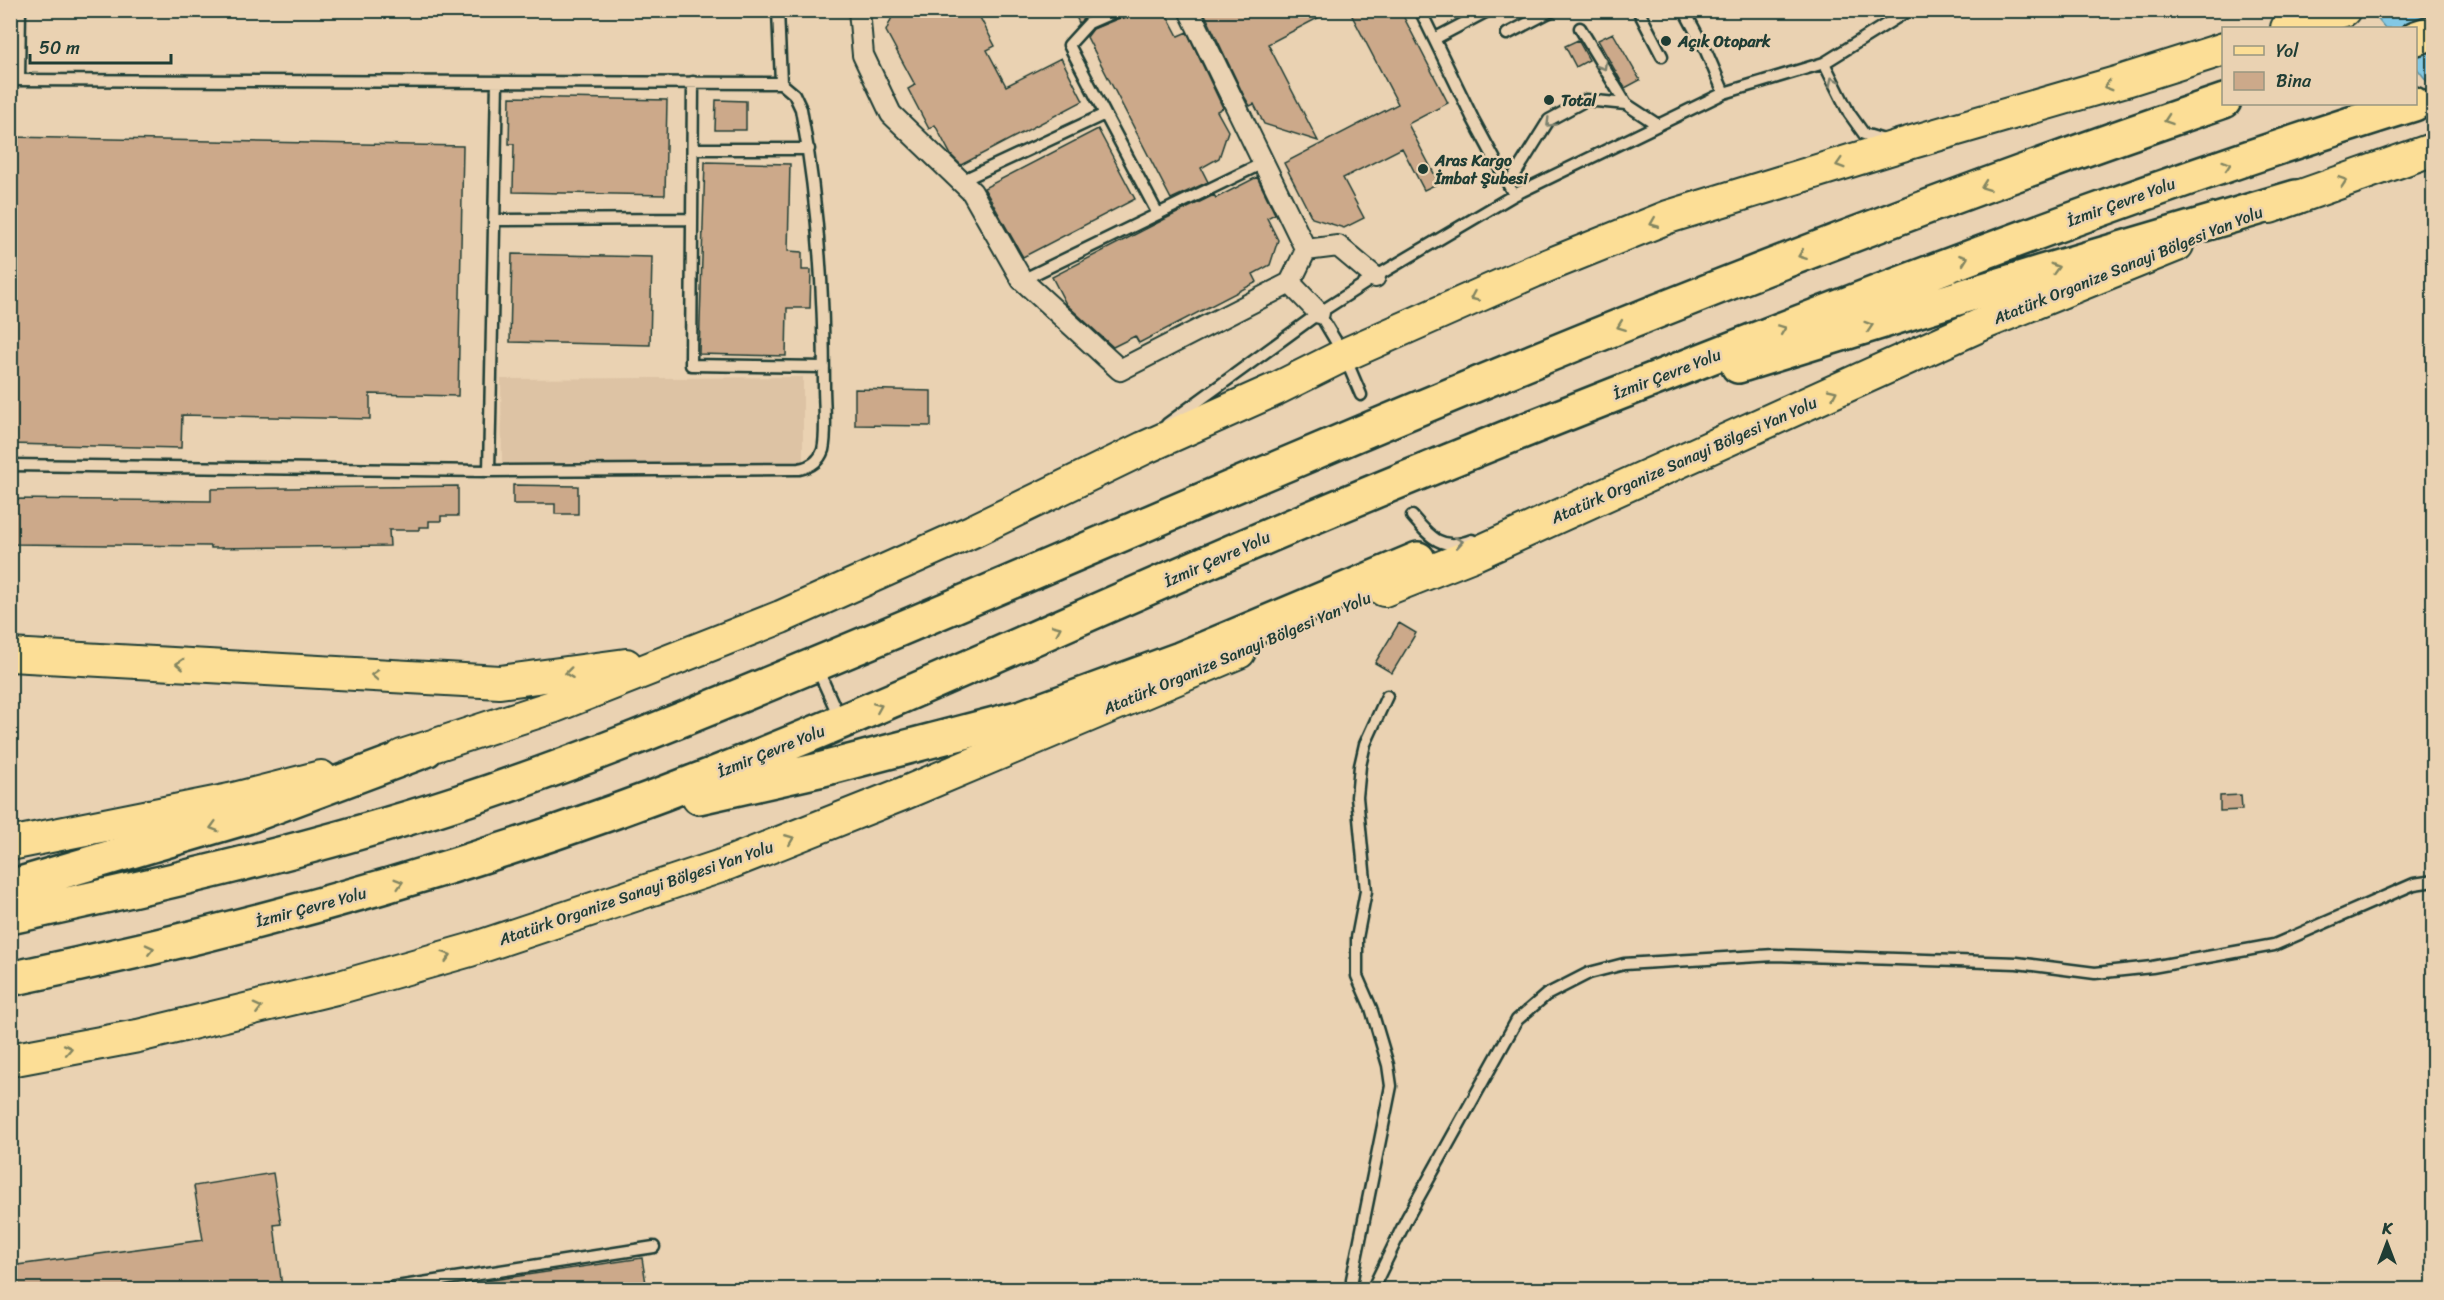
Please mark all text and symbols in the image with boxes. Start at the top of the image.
scale bar [30,27,171,65]
place label: Açık Otopark [1677,27,1771,56]
legend [2222,27,2417,105]
text: 50 m [39,32,80,64]
marker: Açık Otopark [1659,34,1673,48]
text: Yol [2276,35,2299,67]
one-way arrow [1595,60,1607,70]
text: Bina [2276,65,2312,97]
one-way arrow [1829,77,1841,88]
one-way arrow [2103,79,2114,91]
place label: Total [1561,86,1598,115]
marker: Total [1542,93,1556,107]
one-way arrow [2163,113,2174,126]
one-way arrow [1546,116,1557,127]
place label: Aras Kargo İmbat Şubesi [1434,146,1529,193]
one-way arrow [1835,157,1846,169]
one-way arrow [2221,160,2232,172]
marker: Aras Kargo İmbat Şubesi [1416,162,1430,176]
street label: İzmir Çevre Yolu [2062,169,2180,235]
one-way arrow [2337,175,2348,188]
one-way arrow [1980,179,1990,192]
street label: Atatürk Organize Sanayi Bölgesi Yan Yolu [1988,197,2268,333]
one-way arrow [1649,216,1660,228]
one-way arrow [1797,248,1808,260]
one-way arrow [1958,254,1969,267]
one-way arrow [2049,263,2060,275]
one-way arrow [1469,290,1480,302]
one-way arrow [1616,319,1627,331]
one-way arrow [1863,321,1874,334]
one-way arrow [1776,324,1787,336]
street label: İzmir Çevre Yolu [1608,340,1726,408]
street label: Atatürk Organize Sanayi Bölgesi Yan Yolu [1545,388,1822,532]
one-way arrow [1827,388,1838,400]
street label: İzmir Çevre Yolu [1158,522,1275,596]
one-way arrow [1454,537,1464,549]
street label: Atatürk Organize Sanayi Bölgesi Yan Yolu [1097,583,1376,723]
one-way arrow [1050,624,1061,636]
one-way arrow [175,658,184,671]
one-way arrow [564,667,573,679]
one-way arrow [370,668,379,681]
one-way arrow [871,702,882,714]
street label: İzmir Çevre Yolu [712,716,830,786]
one-way arrow [209,820,219,832]
street label: Atatürk Organize Sanayi Bölgesi Yan Yolu [494,832,778,954]
one-way arrow [784,834,795,846]
one-way arrow [393,877,404,890]
street label: İzmir Çevre Yolu [251,878,370,936]
one-way arrow [145,943,155,956]
one-way arrow [441,951,451,963]
one-way arrow [253,1002,263,1015]
one-way arrow [63,1043,73,1056]
north arrow [2357,1213,2417,1273]
text: K [2381,1214,2393,1243]

